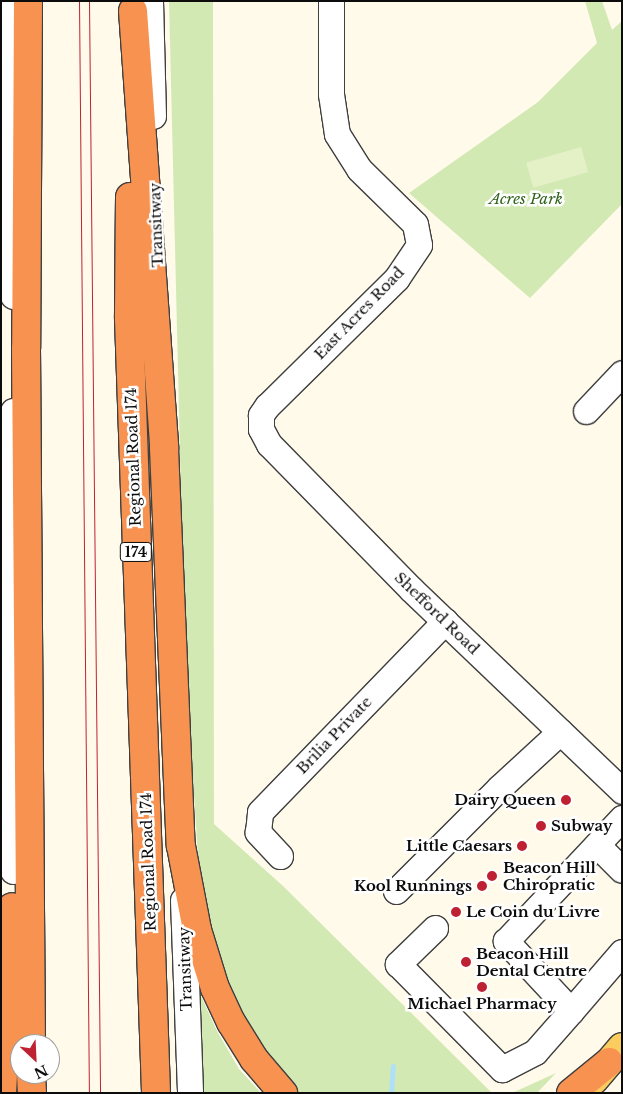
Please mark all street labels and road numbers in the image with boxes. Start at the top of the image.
street label: Transitway [146,182,166,268]
street label: East Acres Road [310,263,408,363]
street label: Regional Road 174 [122,387,144,527]
road number: 174 [120,540,152,564]
street label: Shefford Road [391,568,483,658]
street label: Brilia Private [293,693,375,777]
street label: Regional Road 174 [137,792,159,932]
street label: Transitway [175,926,195,1012]

